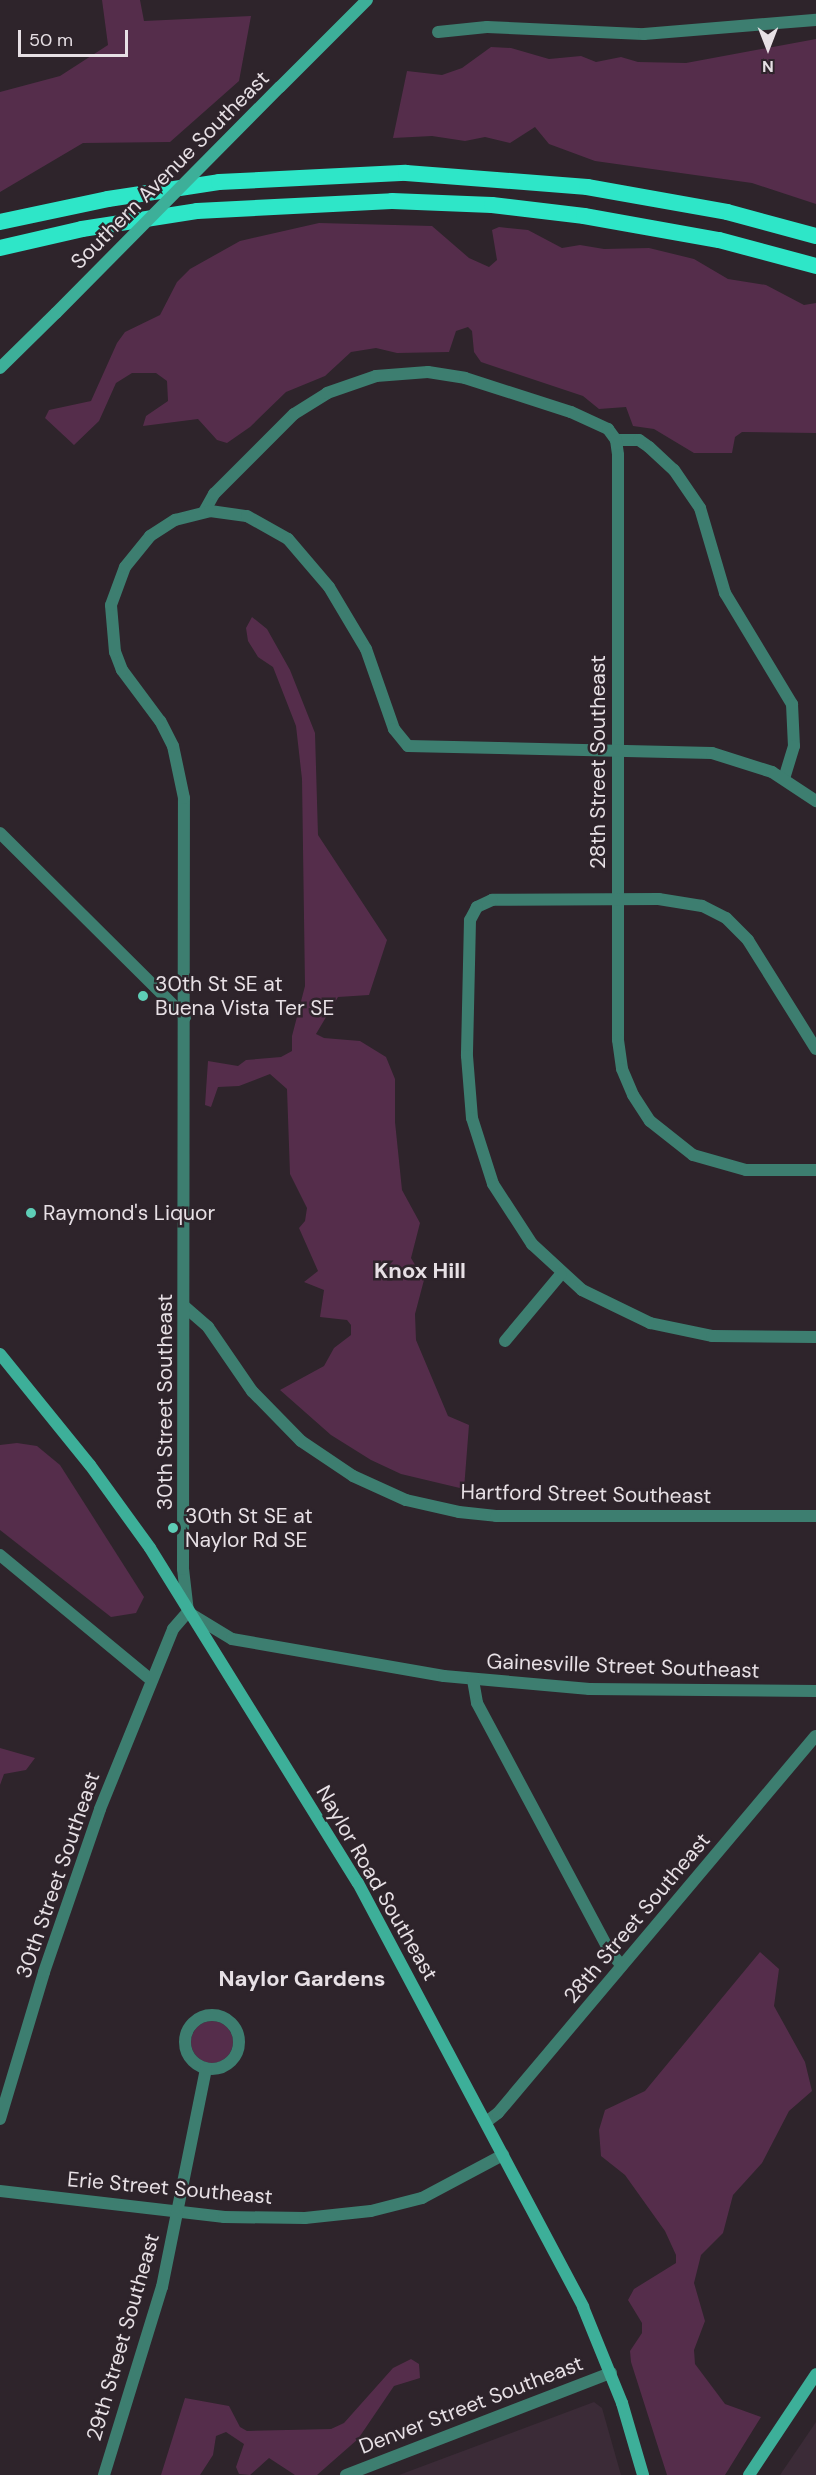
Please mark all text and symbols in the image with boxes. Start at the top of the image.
scale bar [21,18,130,56]
north arrow [738,18,798,78]
text: 50 m [29,28,73,52]
text: N [762,56,774,77]
street label: Southern Avenue Southeast [66,66,274,274]
street label: 28th Street Southeast [585,655,611,869]
place label: 30th St SE at Buena Vista Ter SE [155,971,334,1021]
marker: 30th St SE at Buena Vista Ter SE [136,989,150,1003]
place label: Raymond's Liquor [43,1200,215,1226]
marker: Raymond's Liquor [24,1206,38,1220]
district label: Knox Hill [374,1258,466,1284]
street label: 30th Street Southeast [152,1294,178,1510]
street label: Hartford Street Southeast [460,1479,712,1509]
place label: 30th St SE at Naylor Rd SE [185,1503,313,1553]
marker: 30th St SE at Naylor Rd SE [166,1521,180,1535]
street label: Gainesville Street Southeast [486,1649,760,1683]
street label: 30th Street Southeast [11,1769,105,1981]
street label: Naylor Road Southeast [311,1781,443,1985]
street label: 28th Street Southeast [559,1828,715,2008]
district label: Naylor Gardens [218,1966,386,1992]
street label: Erie Street Southeast [66,2166,274,2210]
street label: 29th Street Southeast [81,2230,165,2444]
street label: Denver Street Southeast [355,2351,587,2459]

